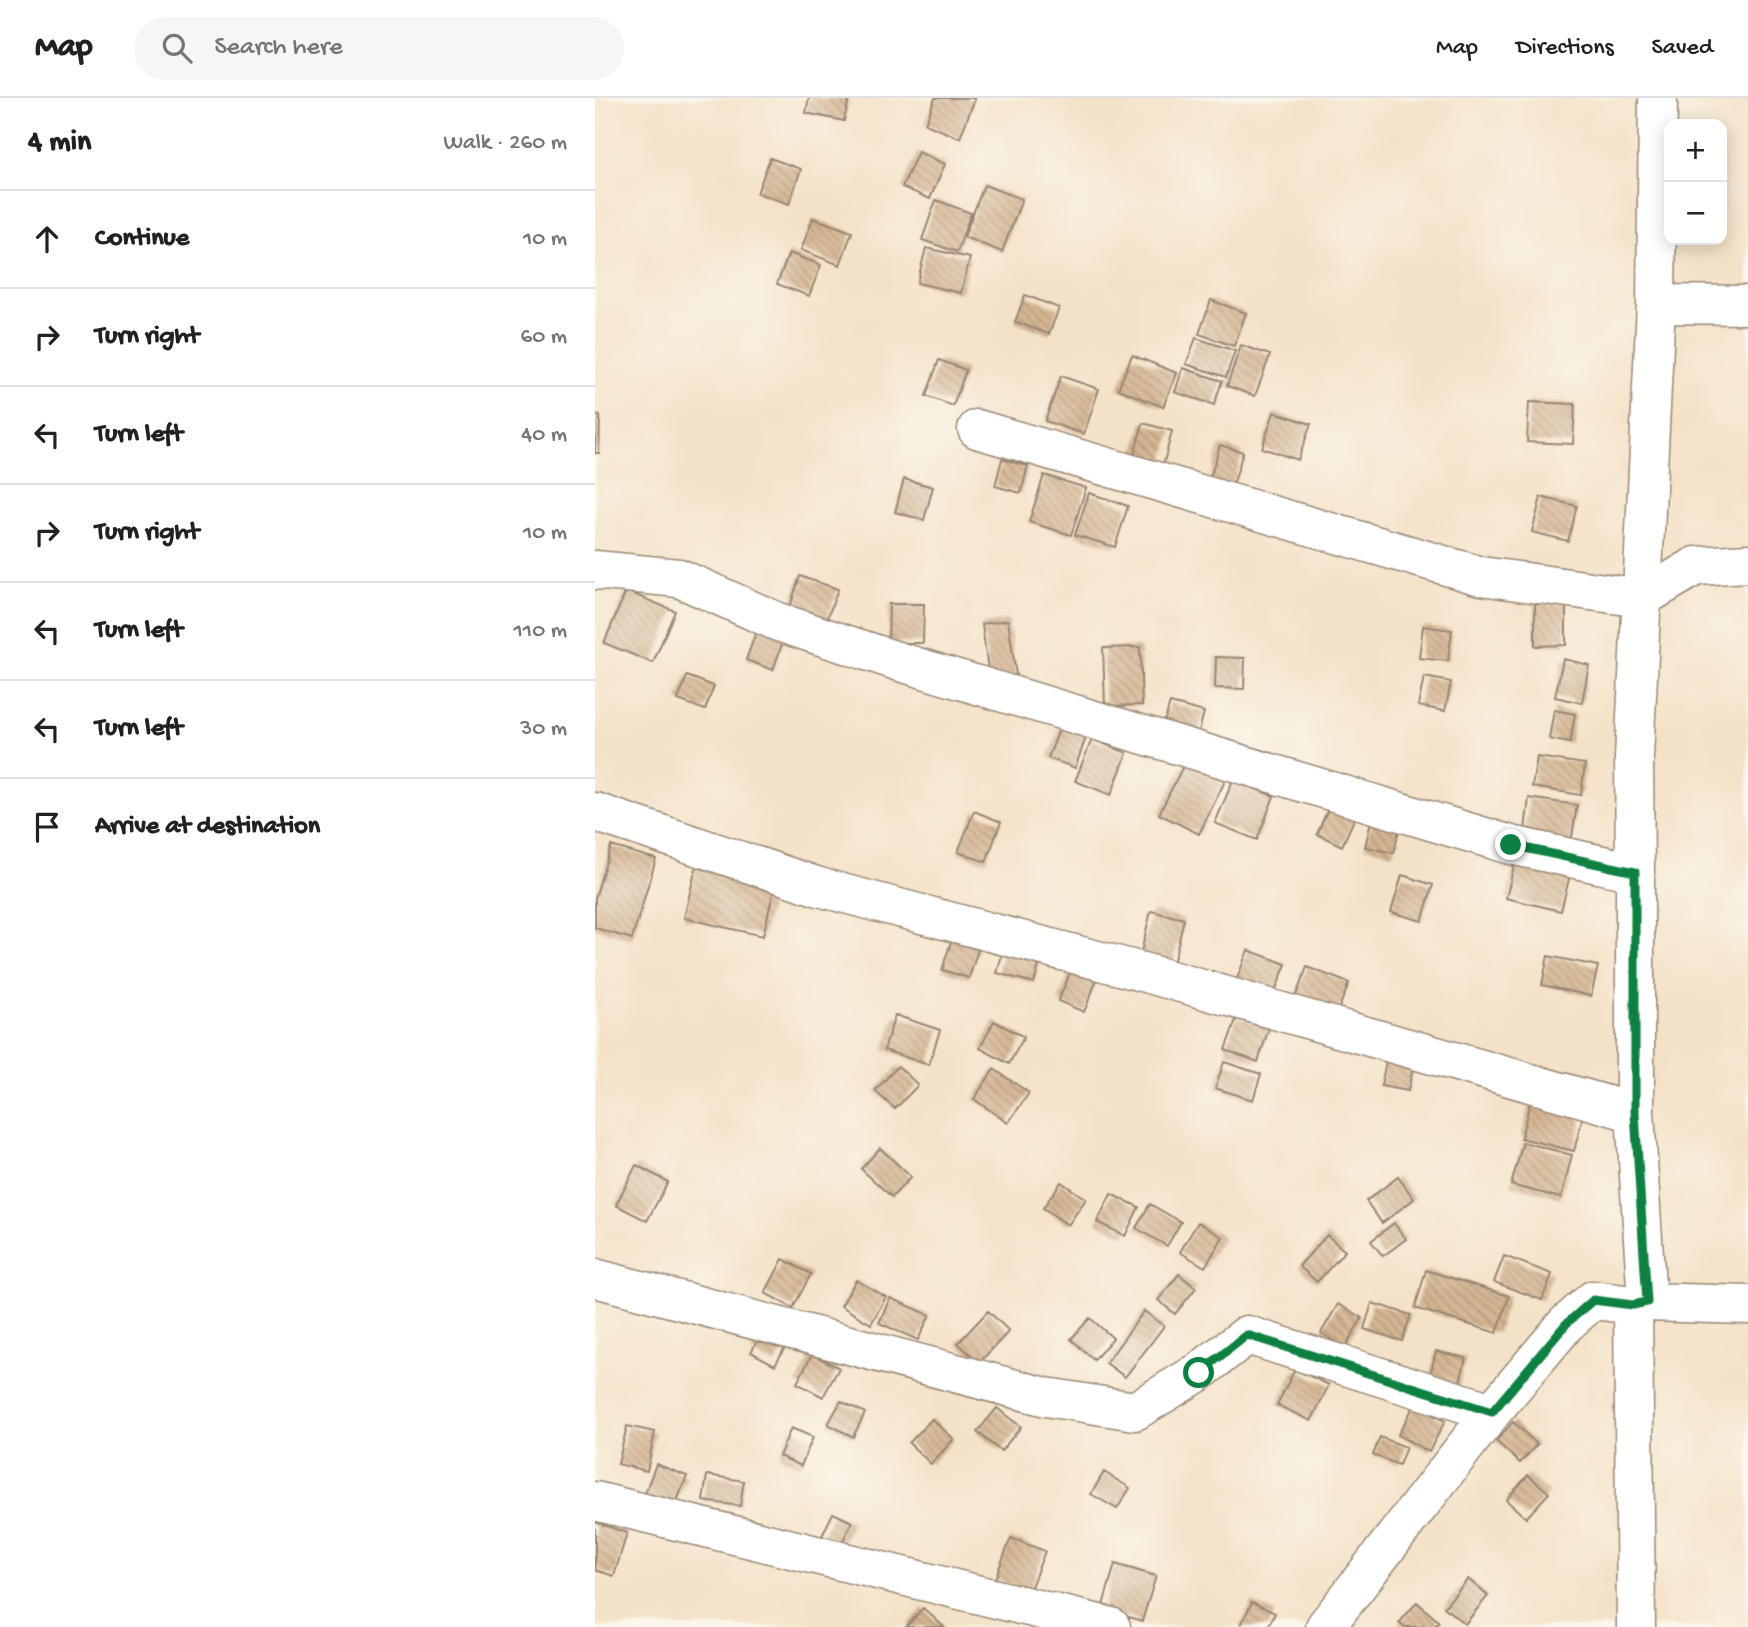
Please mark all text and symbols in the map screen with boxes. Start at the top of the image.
search box [134,17,624,80]
text: Map [35,29,92,67]
icon: search [158,29,196,67]
text: Search here [214,33,343,64]
text: Map [1436,34,1478,63]
text: Directions [1516,34,1614,63]
text: Saved [1652,34,1713,63]
map controls [1664,119,1727,245]
button: + [1664,119,1727,182]
text: 4 min [28,126,91,161]
text: Walk · 260 m [443,130,567,157]
button: − [1664,182,1727,245]
icon: ahead [28,220,66,258]
text: Continue [95,224,189,255]
text: 10 m [523,226,567,253]
icon: right [28,318,66,356]
text: Turn right [95,322,199,353]
text: 60 m [521,324,567,351]
icon: left [28,416,66,454]
text: Turn left [95,420,183,451]
text: 40 m [521,422,567,449]
icon: right [28,514,66,552]
text: Turn right [95,518,199,549]
text: 10 m [523,520,567,547]
icon: left [28,612,66,650]
text: Turn left [95,616,183,647]
text: 110 m [514,618,567,645]
icon: left [28,710,66,748]
text: Turn left [95,714,183,745]
text: 30 m [520,716,567,743]
icon: arrive [28,808,66,846]
text: Arrive at destination [95,812,320,843]
route end [1495,829,1526,860]
route start [1183,1357,1214,1388]

